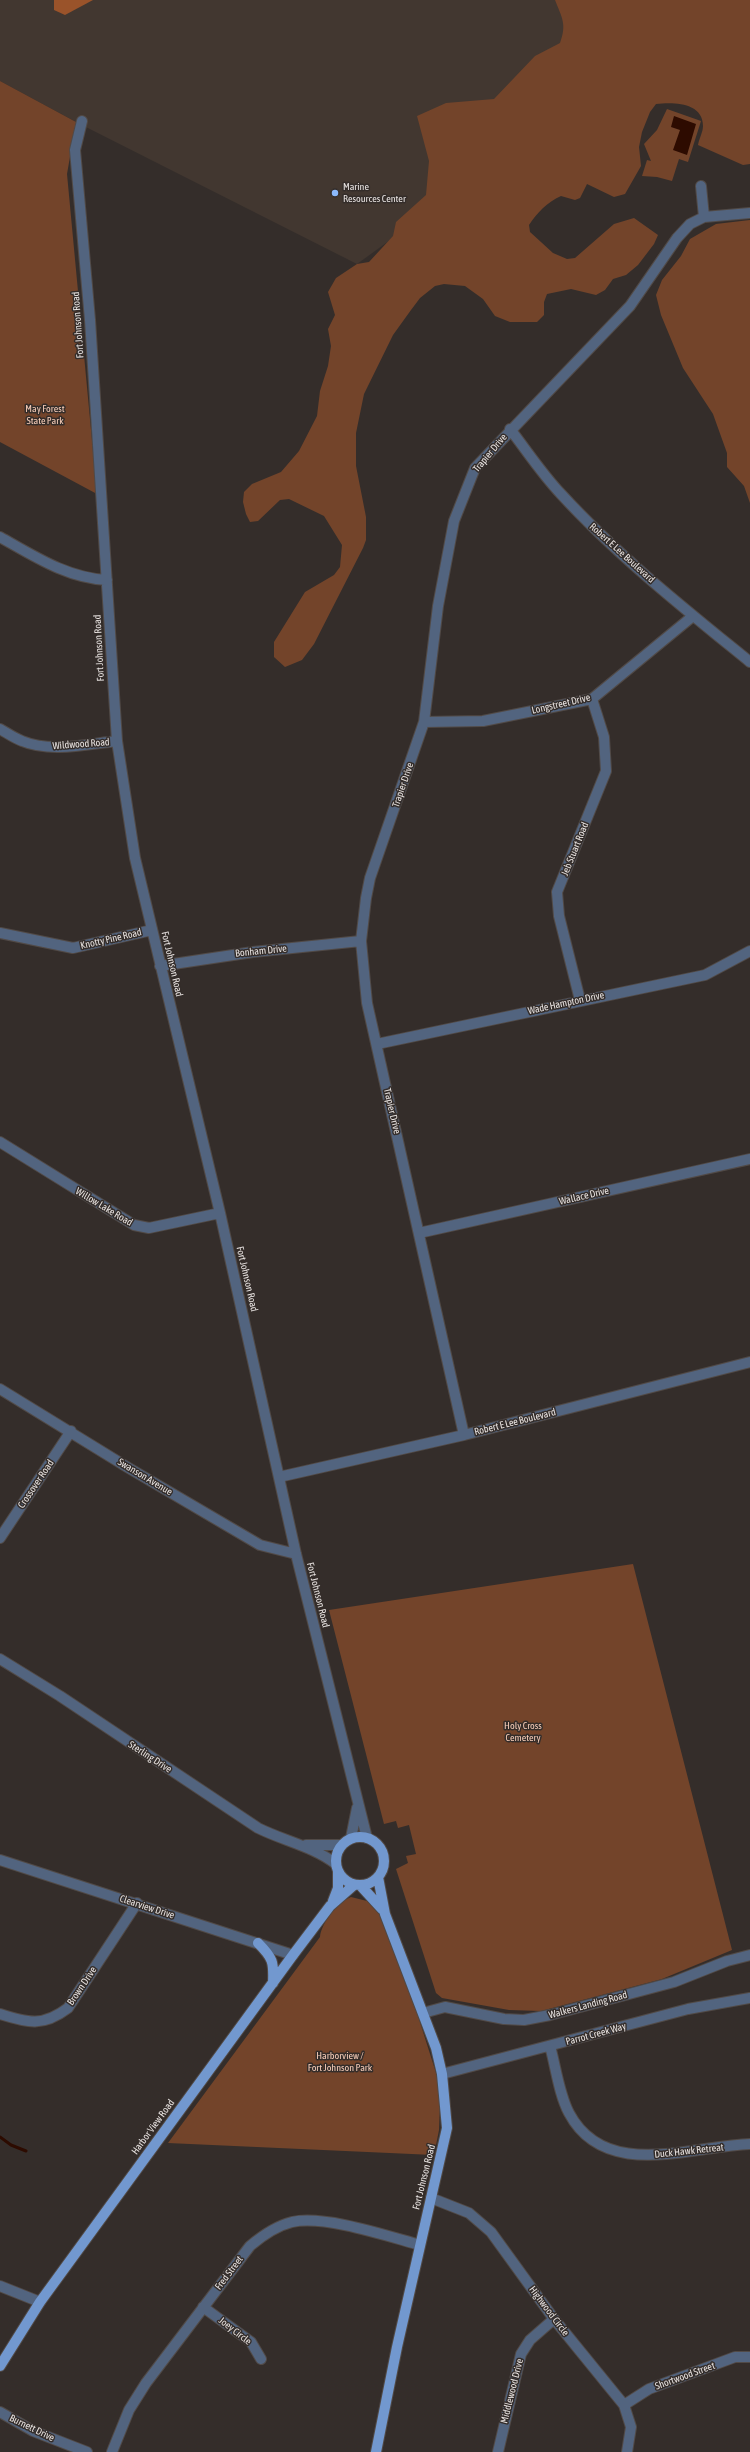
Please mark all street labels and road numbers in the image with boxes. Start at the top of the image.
street label: Fort Johnson Road [70,291,86,359]
street label: Trapier Drive [470,431,510,475]
street label: Robert E Lee Boulevard [587,521,657,585]
street label: Fort Johnson Road [91,614,107,682]
street label: Longstreet Drive [531,691,591,717]
street label: Wildwood Road [52,736,110,752]
street label: Trapier Drive [390,761,416,809]
street label: Jeb Stuart Road [559,821,591,877]
street label: Knotty Pine Road [79,926,143,952]
street label: Fort Johnson Road [159,930,185,998]
street label: Bonham Drive [235,942,287,960]
street label: Wade Hampton Drive [527,989,605,1017]
street label: Trapier Drive [381,1087,403,1135]
street label: Wallace Drive [558,1184,610,1208]
street label: Willow Lake Road [73,1185,135,1229]
street label: Fort Johnson Road [234,1245,260,1313]
street label: Robert E Lee Boulevard [473,1406,557,1438]
street label: Swanson Avenue [116,1456,174,1498]
street label: Crossover Road [15,1458,57,1510]
street label: Fort Johnson Road [304,1561,332,1629]
street label: Sterling Drive [126,1739,174,1775]
street label: Clearview Drive [118,1893,176,1921]
street label: Brown Drive [65,1964,99,2008]
street label: Walkers Landing Road [547,1989,629,2021]
street label: Parrot Creek Way [564,2020,628,2048]
street label: Harbor View Road [129,2097,177,2157]
street label: Duck Hawk Retreat [654,2141,724,2161]
street label: Fort Johnson Road [410,2143,438,2211]
street label: Fred Street [212,2254,246,2292]
street label: Highwood Circle [526,2284,572,2338]
street label: Joey Circle [216,2314,254,2348]
street label: Middlewood Drive [498,2357,526,2425]
street label: Shortwood Street [653,2360,717,2392]
street label: Burnett Drive [8,2412,56,2444]

